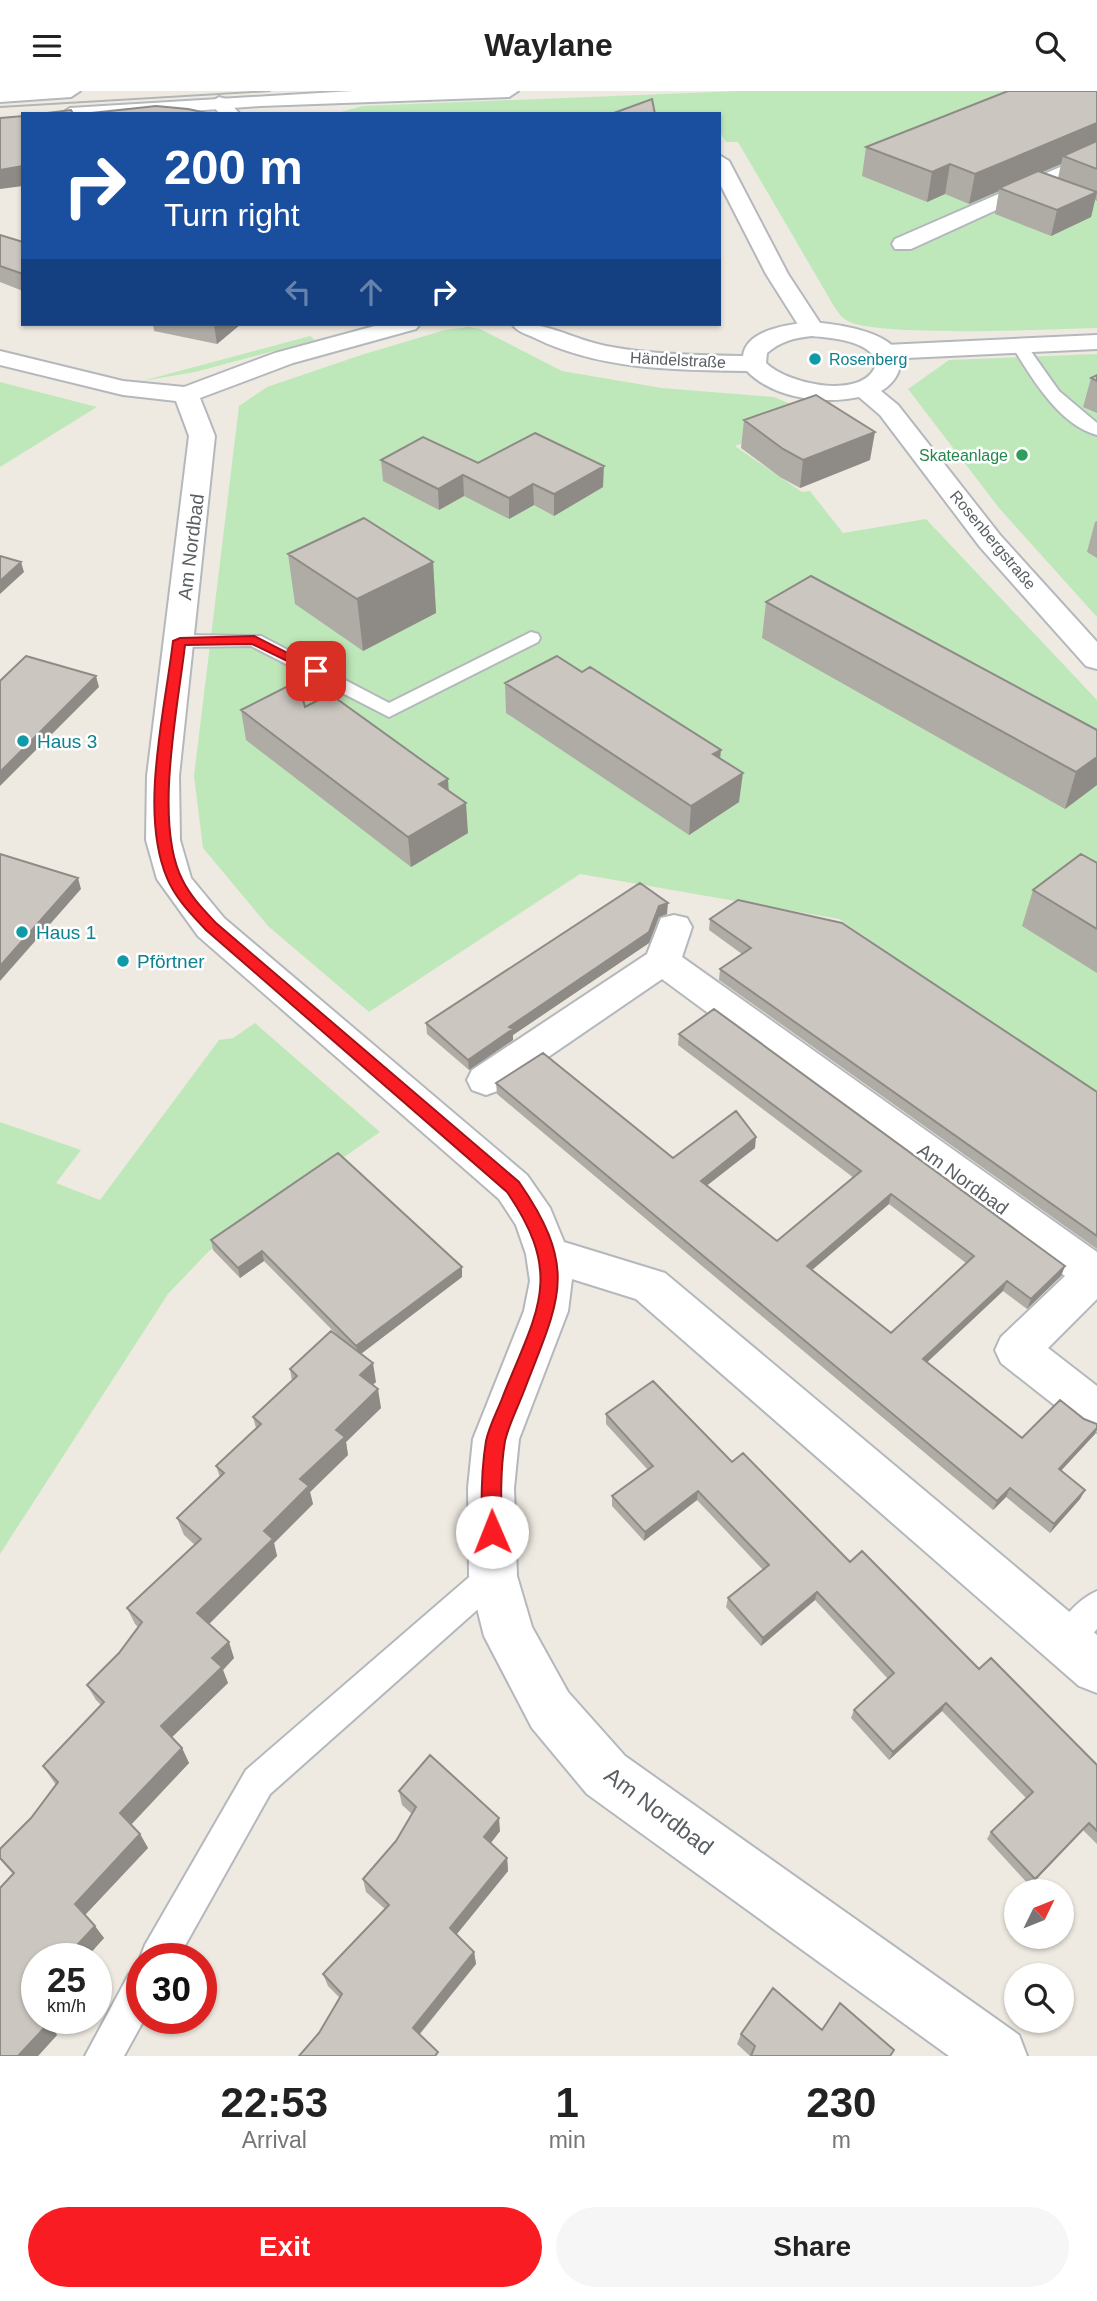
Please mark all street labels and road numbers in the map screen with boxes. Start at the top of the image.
street label: Händelstraße [630,349,727,371]
street label: Rosenbergstraße [947,487,1039,593]
street label: Am Nordbad [174,493,208,601]
street label: Am Nordbad [914,1139,1012,1219]
street label: Am Nordbad [600,1762,718,1860]

